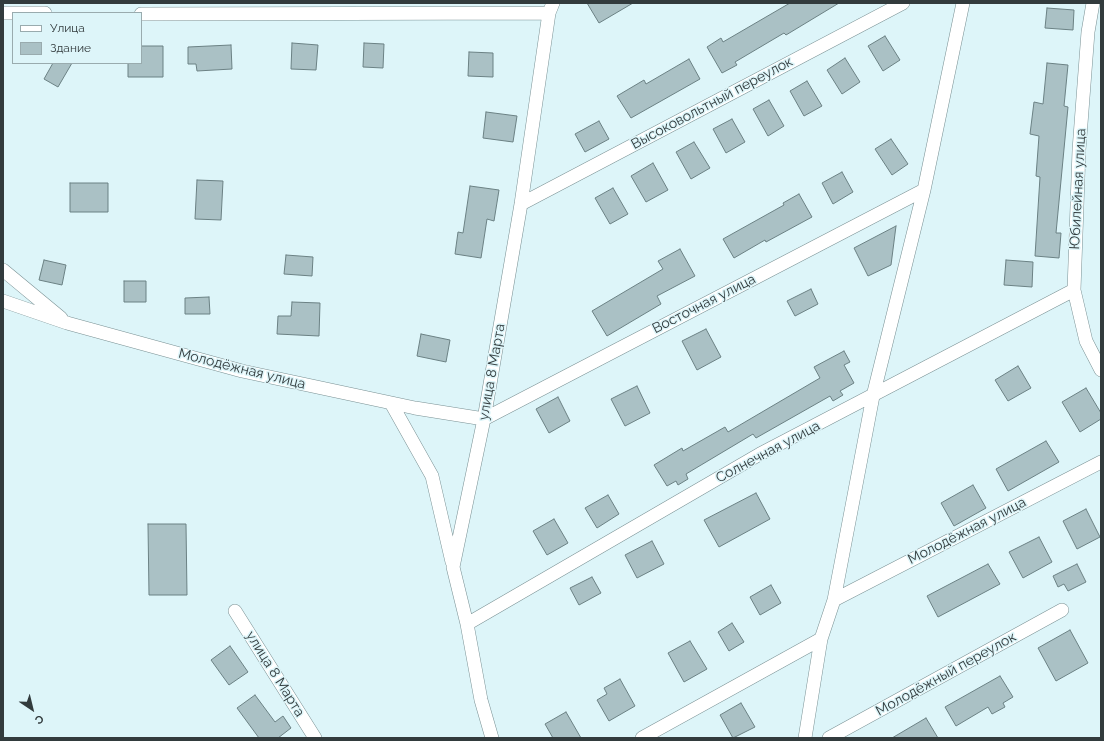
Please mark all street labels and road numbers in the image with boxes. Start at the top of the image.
street label: Высоковольтный переулок [628,53,796,153]
street label: Юбилейная улица [1066,128,1090,250]
street label: Восточная улица [649,271,759,337]
street label: улица 8 Марта [475,322,509,422]
street label: Молодёжная улица [177,345,307,393]
street label: Солнечная улица [713,417,823,487]
street label: Молодёжная улица [905,494,1029,568]
street label: улица 8 Марта [242,628,308,720]
street label: Молодёжный переулок [873,628,1019,720]

